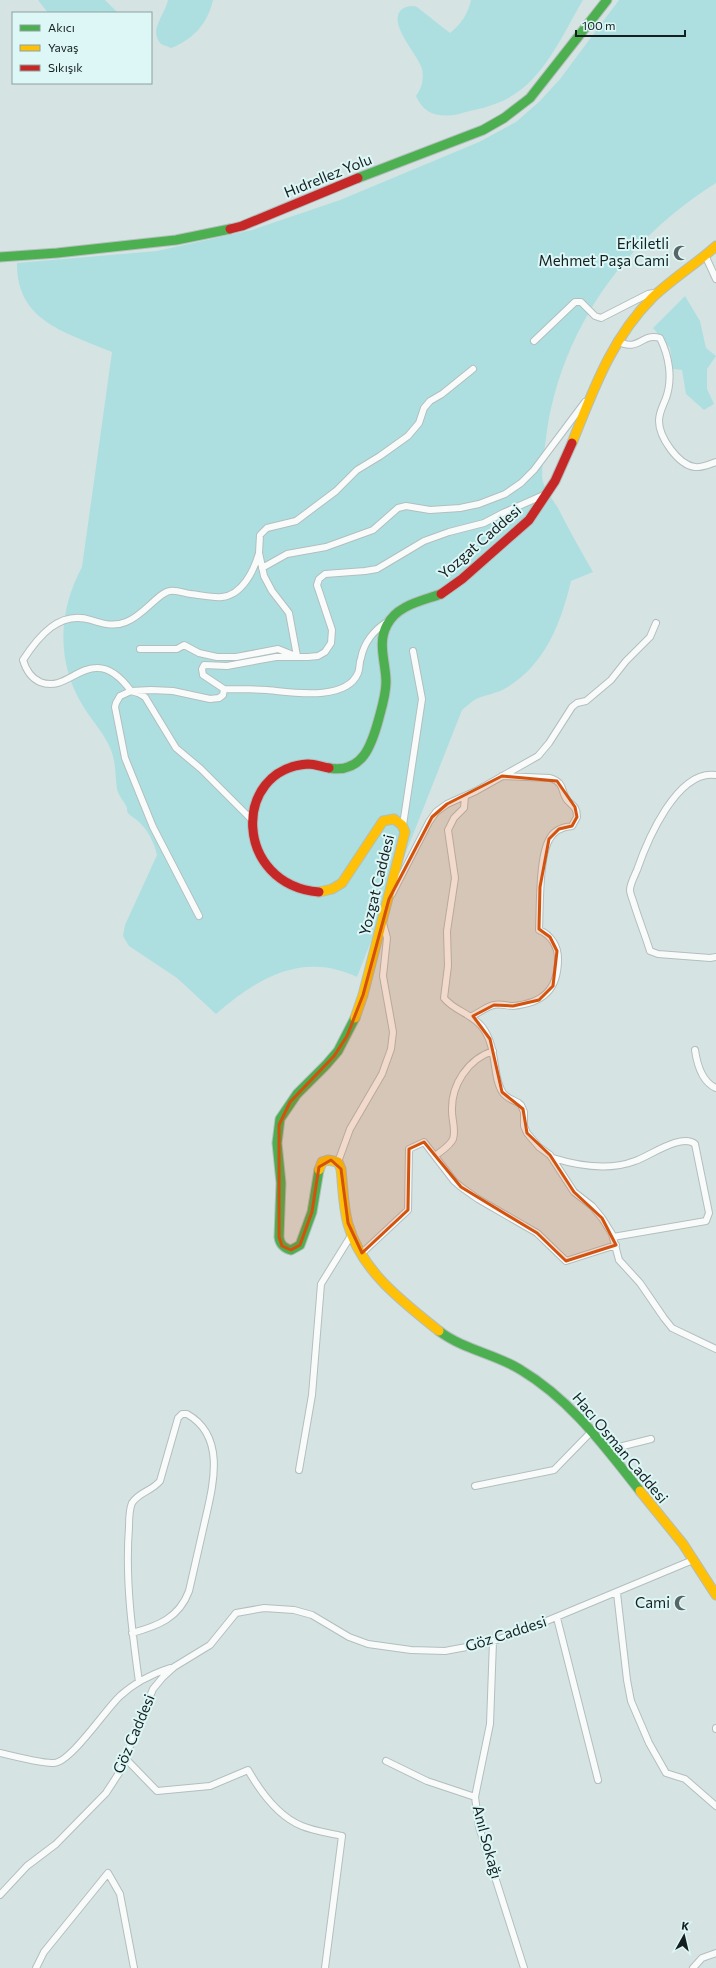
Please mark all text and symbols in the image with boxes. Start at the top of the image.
legend [12,12,152,84]
scale bar [576,12,685,38]
text: 100 m [582,18,616,32]
text: Akıcı [48,20,75,34]
text: Yavaş [48,40,79,54]
text: Sıkışık [48,60,83,74]
street label: Hıdrellez Yolu [281,149,374,201]
place label: Erkiletli Mehmet Paşa Cami [538,234,669,269]
mosque icon: Erkiletli Mehmet Paşa Cami [672,244,690,262]
street label: Yozgat Caddesi [434,500,524,582]
street label: Yozgat Caddesi [355,832,397,937]
street label: Hacı Osman Caddesi [569,1388,672,1506]
place label: Cami [635,1593,670,1611]
mosque icon: Cami [673,1594,691,1612]
street label: Göz Caddesi [463,1611,549,1655]
street label: Göz Caddesi [108,1691,158,1776]
street label: Anıl Sokağı [470,1803,506,1880]
north arrow [664,1916,704,1956]
text: K [681,1919,690,1933]

